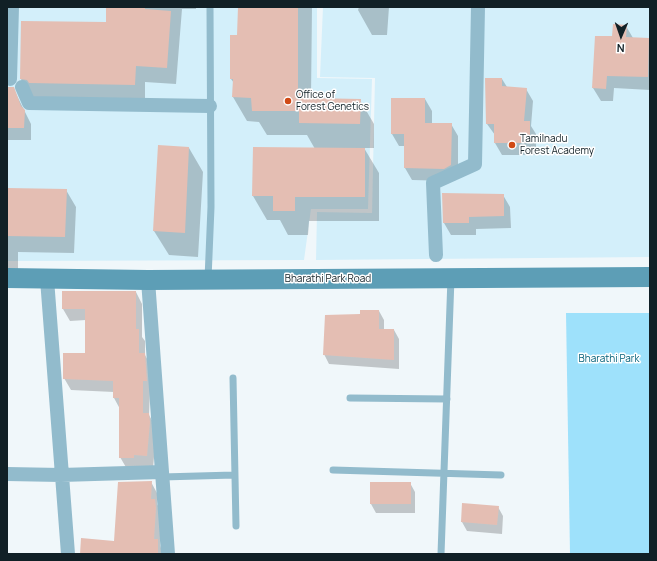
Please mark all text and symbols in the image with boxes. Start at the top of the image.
north arrow [601,16,641,56]
text: N [616,41,625,56]
place label: Office of Forest Genetics [296,89,369,112]
marker: Office of Forest Genetics [283,96,293,106]
place label: Tamilnadu Forest Academy [520,133,594,156]
marker: Tamilnadu Forest Academy [507,140,517,150]
street label: Bharathi Park Road [285,273,371,285]
park label: Bharathi Park [579,353,639,365]

